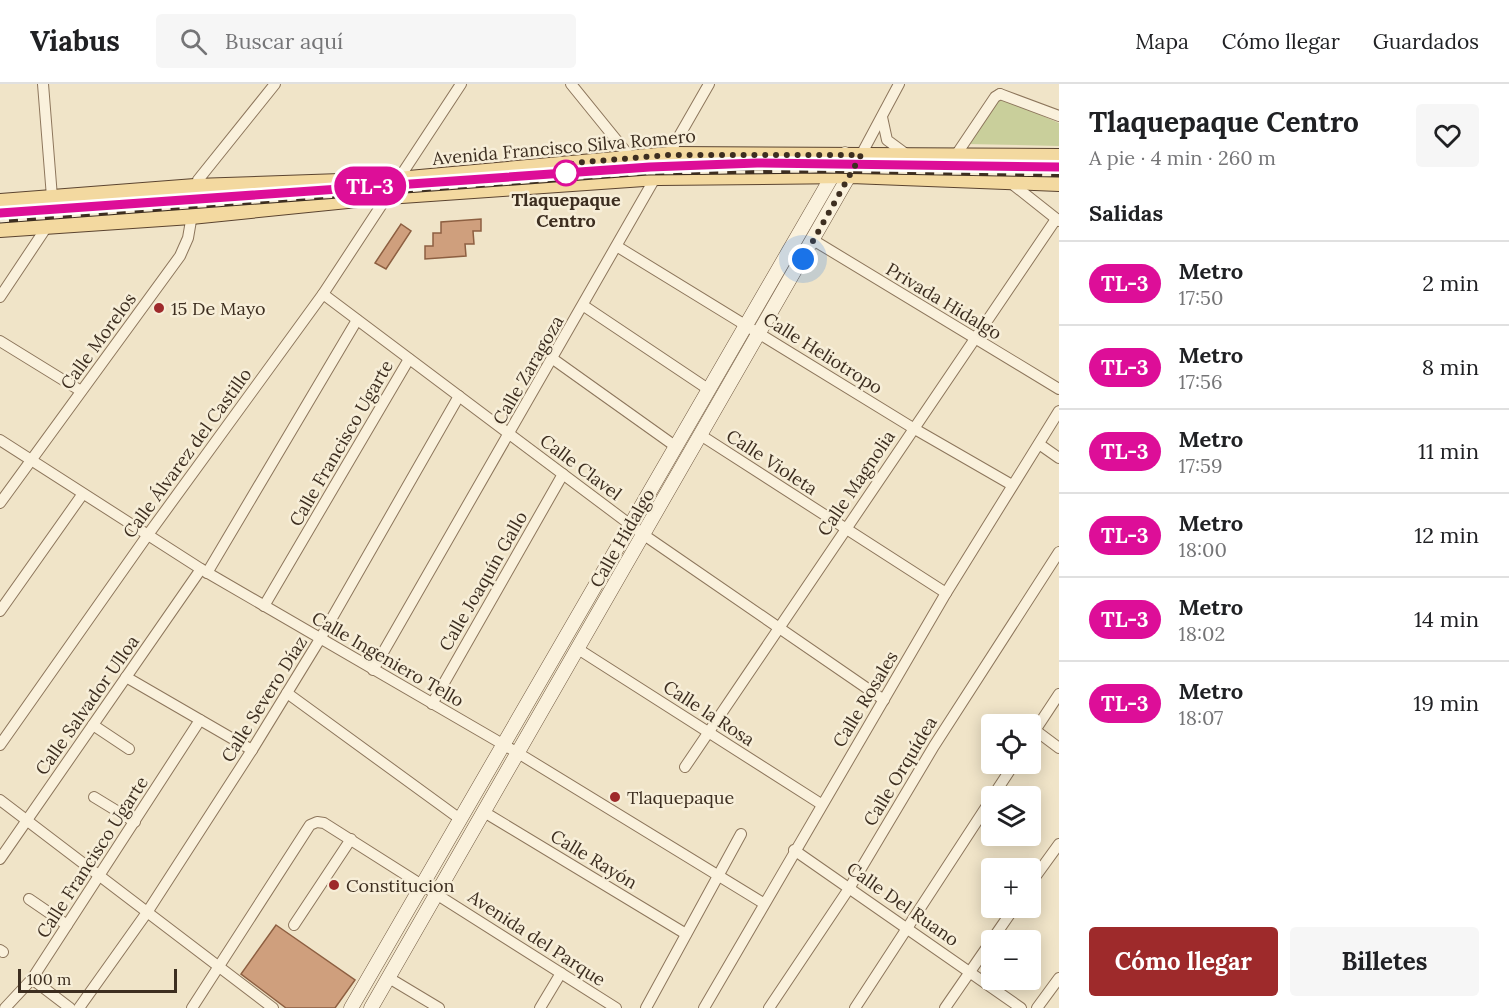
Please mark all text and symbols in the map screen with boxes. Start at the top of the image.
search box [156,14,576,68]
text: Viabus [30,23,120,59]
icon: search [177,25,210,58]
text: Buscar aquí [225,27,343,55]
text: Mapa [1135,28,1189,55]
text: Cómo llegar [1222,28,1340,55]
text: Guardados [1373,28,1479,55]
text: Tlaquepaque Centro [1089,104,1359,140]
button: heart [1416,104,1479,167]
street label: Avenida Francisco Silva Romero [430,124,697,170]
text: A pie · 4 min · 260 m [1089,145,1276,170]
marker: Tlaquepaque Centro [553,160,579,186]
line badge: TL-3 [328,166,412,206]
text: TL-3 [346,173,394,200]
place label: Tlaquepaque Centro [511,188,621,232]
text: Salidas [1089,199,1163,227]
your location [788,244,818,274]
street label: Privada Hidalgo [882,257,1006,345]
text: Metro [1179,257,1243,285]
text: 2 min [1422,269,1479,297]
text: TL-3 [1101,270,1149,297]
text: 17:50 [1179,285,1223,310]
street label: Calle Morelos [55,288,141,394]
place label: 15 De Mayo [171,297,265,320]
marker: 15 De Mayo [152,301,166,315]
street label: Calle Heliotropo [759,307,887,399]
street label: Calle Zaragoza [487,311,569,429]
text: Metro [1179,341,1243,369]
text: 8 min [1422,353,1479,381]
text: TL-3 [1101,354,1149,381]
street label: Calle Francisco Ugarte [284,355,398,530]
street label: Calle Álvarez del Castillo [118,364,256,542]
text: 17:56 [1179,369,1223,394]
street label: Calle Violeta [722,424,822,500]
text: Metro [1179,425,1243,453]
street label: Calle Magnolia [812,426,900,540]
street label: Calle Clavel [536,429,626,505]
text: 11 min [1418,437,1479,465]
text: TL-3 [1101,438,1149,465]
text: 17:59 [1179,453,1223,478]
street label: Calle Hidalgo [584,484,660,592]
street label: Calle Joaquín Gallo [434,507,532,655]
text: Metro [1179,509,1243,537]
text: 12 min [1414,521,1479,549]
text: TL-3 [1101,522,1149,549]
text: 18:00 [1179,537,1227,562]
text: Metro [1179,593,1243,621]
text: 14 min [1414,605,1479,633]
street label: Calle Ingeniero Tello [308,606,468,712]
text: TL-3 [1101,606,1149,633]
text: 18:02 [1179,621,1225,646]
street label: Calle Salvador Ulloa [30,631,144,779]
street label: Calle Severo Díaz [216,632,312,766]
street label: Calle Rosales [827,647,903,751]
street label: Calle la Rosa [659,675,759,751]
text: Metro [1179,677,1243,705]
text: 19 min [1413,689,1479,717]
text: TL-3 [1101,690,1149,717]
text: 18:07 [1179,705,1223,730]
street label: Calle Orquídea [858,712,942,830]
map controls [981,714,1041,990]
button: locate [981,714,1041,774]
street label: Calle Francisco Ugarte [31,772,153,942]
place label: Tlaquepaque [627,786,734,809]
button: layers [981,786,1041,846]
marker: Tlaquepaque [608,790,622,804]
street label: Calle Rayón [546,824,642,894]
street label: Calle Del Ruano [842,857,964,951]
button: + [981,858,1041,918]
place label: Constitucion [346,874,455,897]
marker: Constitucion [327,878,341,892]
street label: Avenida del Parque [463,884,610,991]
button: Cómo llegar [1089,927,1278,996]
button: Billetes [1290,927,1479,996]
button: − [981,930,1041,990]
scale bar [18,966,177,994]
text: 100 m [27,969,71,989]

